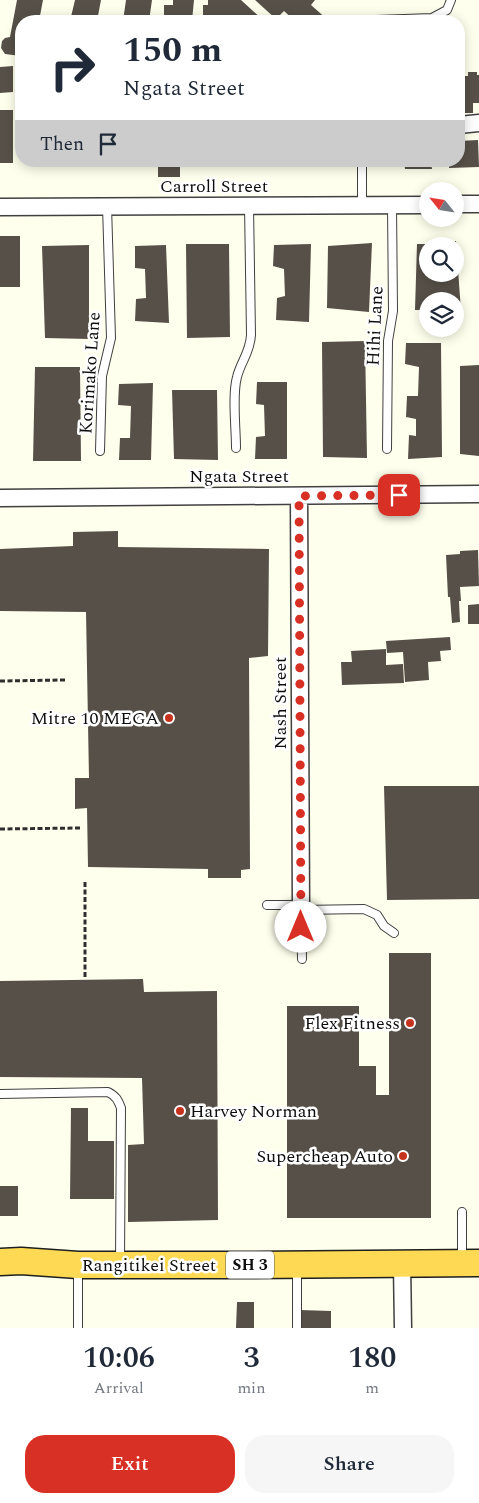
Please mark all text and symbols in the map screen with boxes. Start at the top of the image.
text: 150 m [123,24,222,77]
icon: right [40,35,105,100]
text: Ngata Street [123,72,245,105]
text: Then [40,130,84,159]
icon: arrive [94,130,122,158]
street label: Carroll Street [160,173,268,200]
north arrow [419,182,464,228]
map controls [419,182,464,337]
button: search [419,237,464,282]
street label: Hihi Lane [359,285,391,367]
button: layers [419,292,464,337]
street label: Korimako Lane [72,311,108,435]
street label: Ngata Street [189,463,289,490]
pin [378,474,420,516]
icon: arrive [385,481,413,509]
street label: Nash Street [267,657,294,750]
place label: Mitre 10 MEGA [31,705,159,732]
marker: Mitre 10 MEGA [163,712,175,724]
position arrow [274,900,326,952]
place label: Flex Fitness [304,1010,400,1037]
marker: Flex Fitness [404,1017,416,1029]
place label: Harvey Norman [190,1098,317,1125]
marker: Harvey Norman [174,1105,186,1117]
place label: Supercheap Auto [256,1143,393,1170]
marker: Supercheap Auto [397,1150,409,1162]
street label: Rangitikei Street [82,1252,216,1279]
road number: SH 3 [226,1252,274,1278]
text: 10:06 [83,1335,155,1381]
text: 3 [243,1335,259,1381]
text: 180 [348,1335,396,1381]
text: Arrival [94,1376,144,1400]
text: min [237,1376,265,1400]
text: m [365,1376,379,1400]
button: Exit [25,1435,235,1493]
button: Share [245,1435,454,1493]

